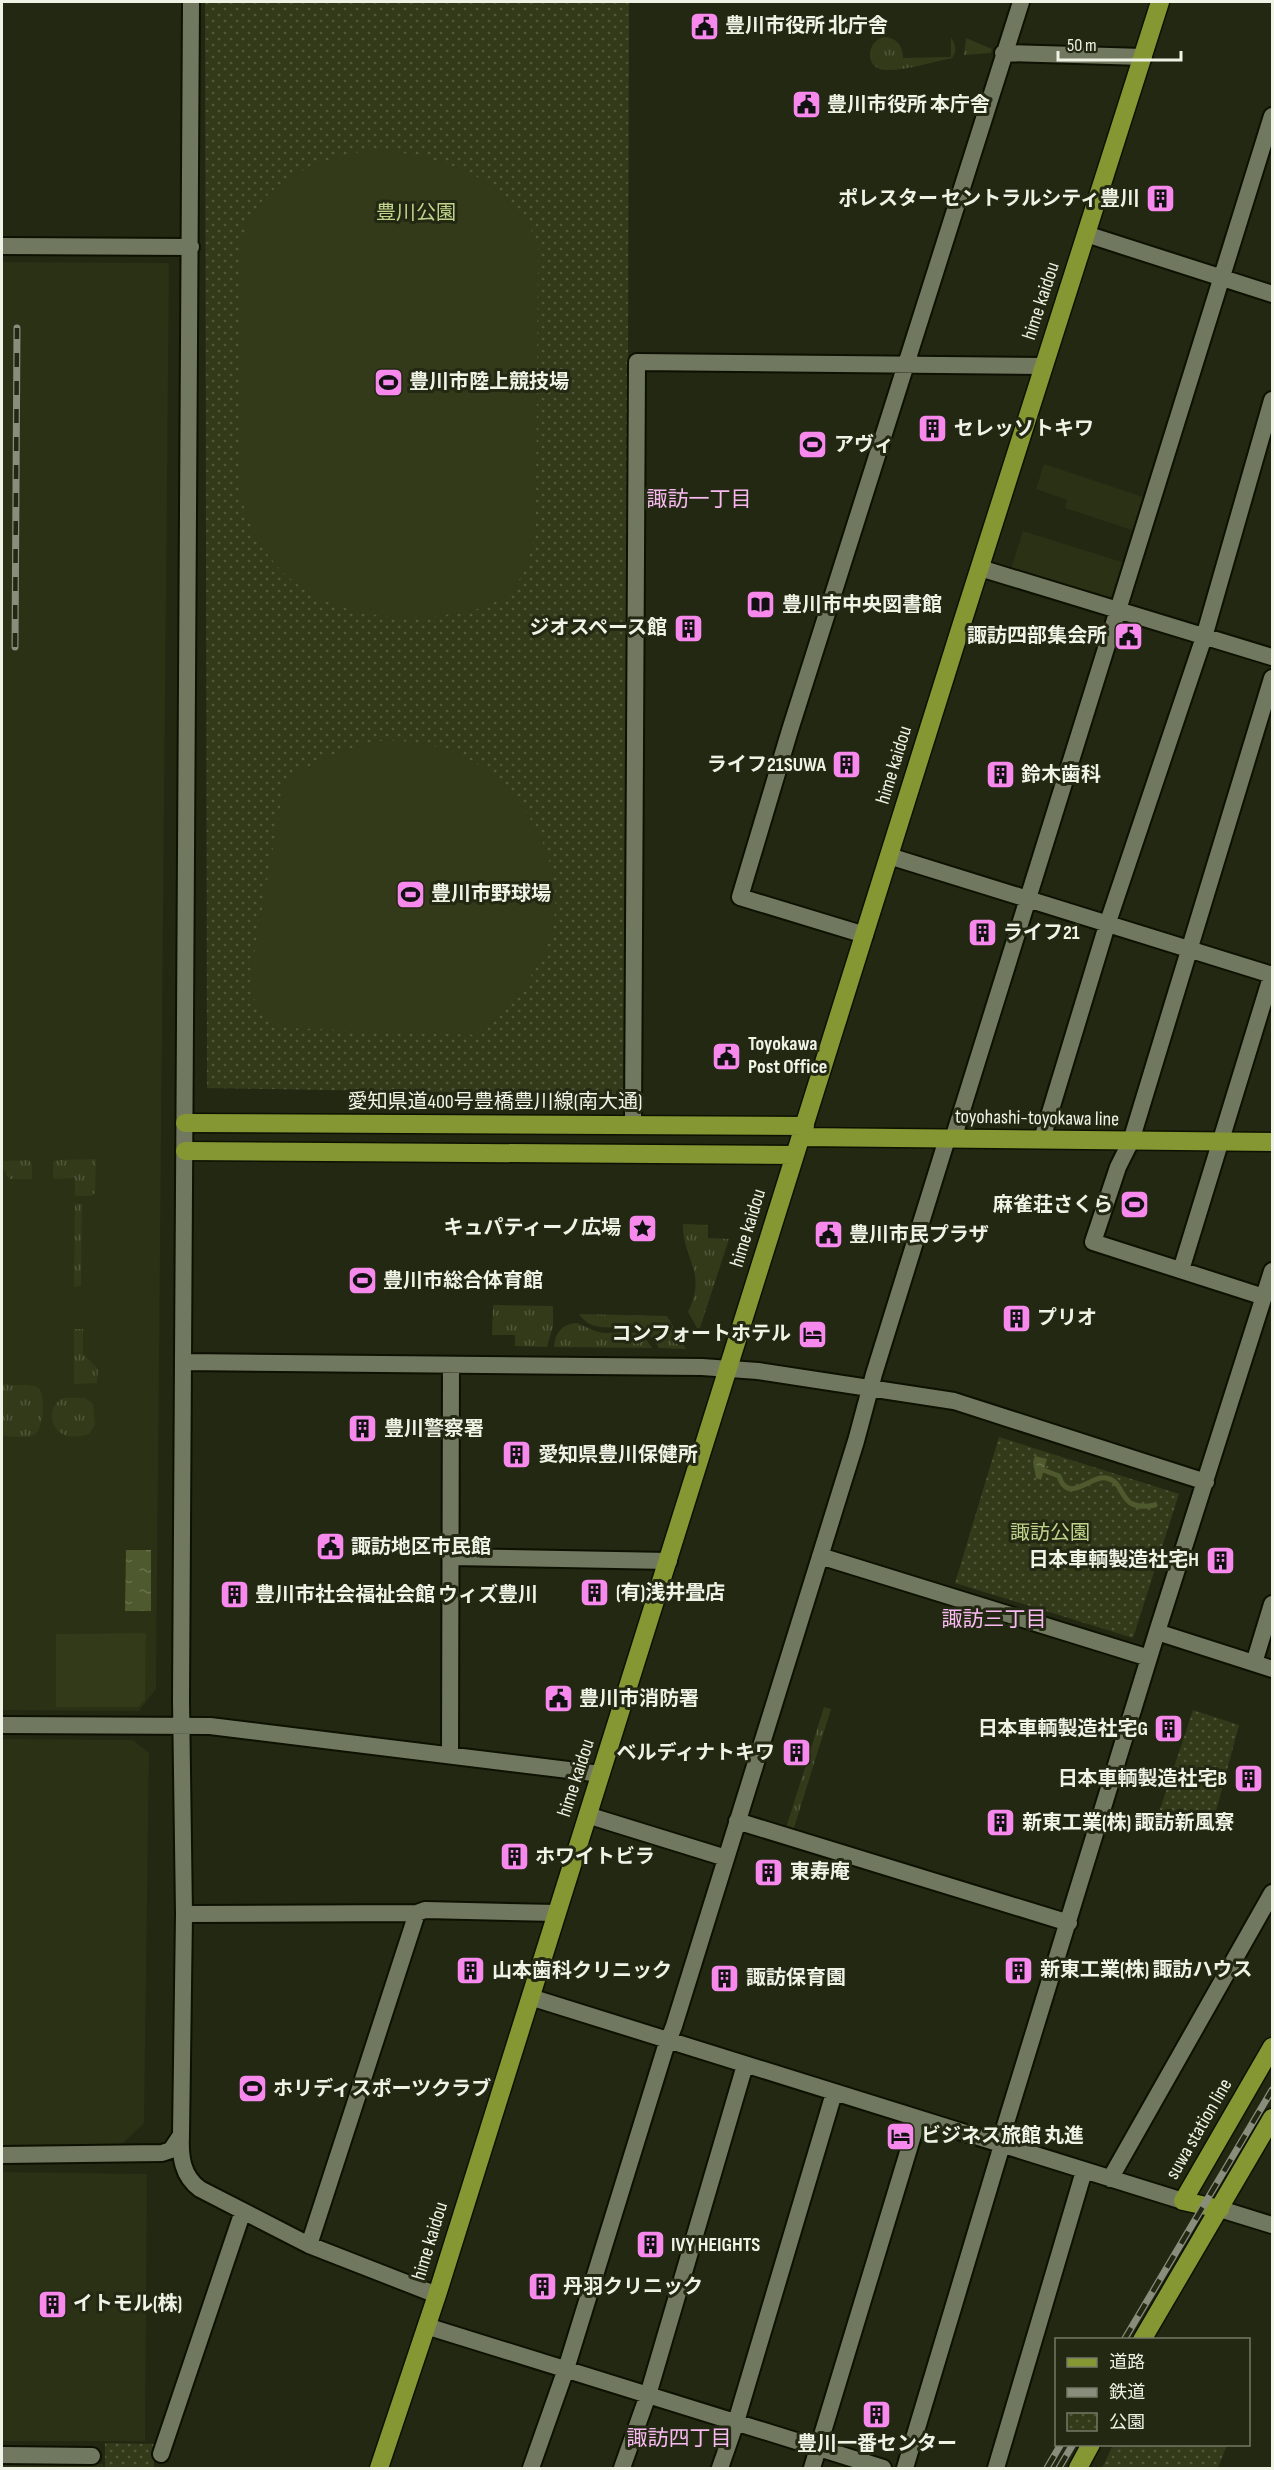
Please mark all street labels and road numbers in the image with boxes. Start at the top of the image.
street label: hime kaidou [1017,259,1065,343]
street label: hime kaidou [871,723,917,807]
street label: 愛知県道400号豊橋豊川線(南大通) [348,1090,642,1114]
street label: toyohashi-toyokawa line [955,1105,1119,1131]
street label: hime kaidou [725,1186,771,1270]
street label: hime kaidou [552,1736,600,1820]
street label: suwa station line [1160,2074,1238,2184]
street label: hime kaidou [407,2199,453,2283]

